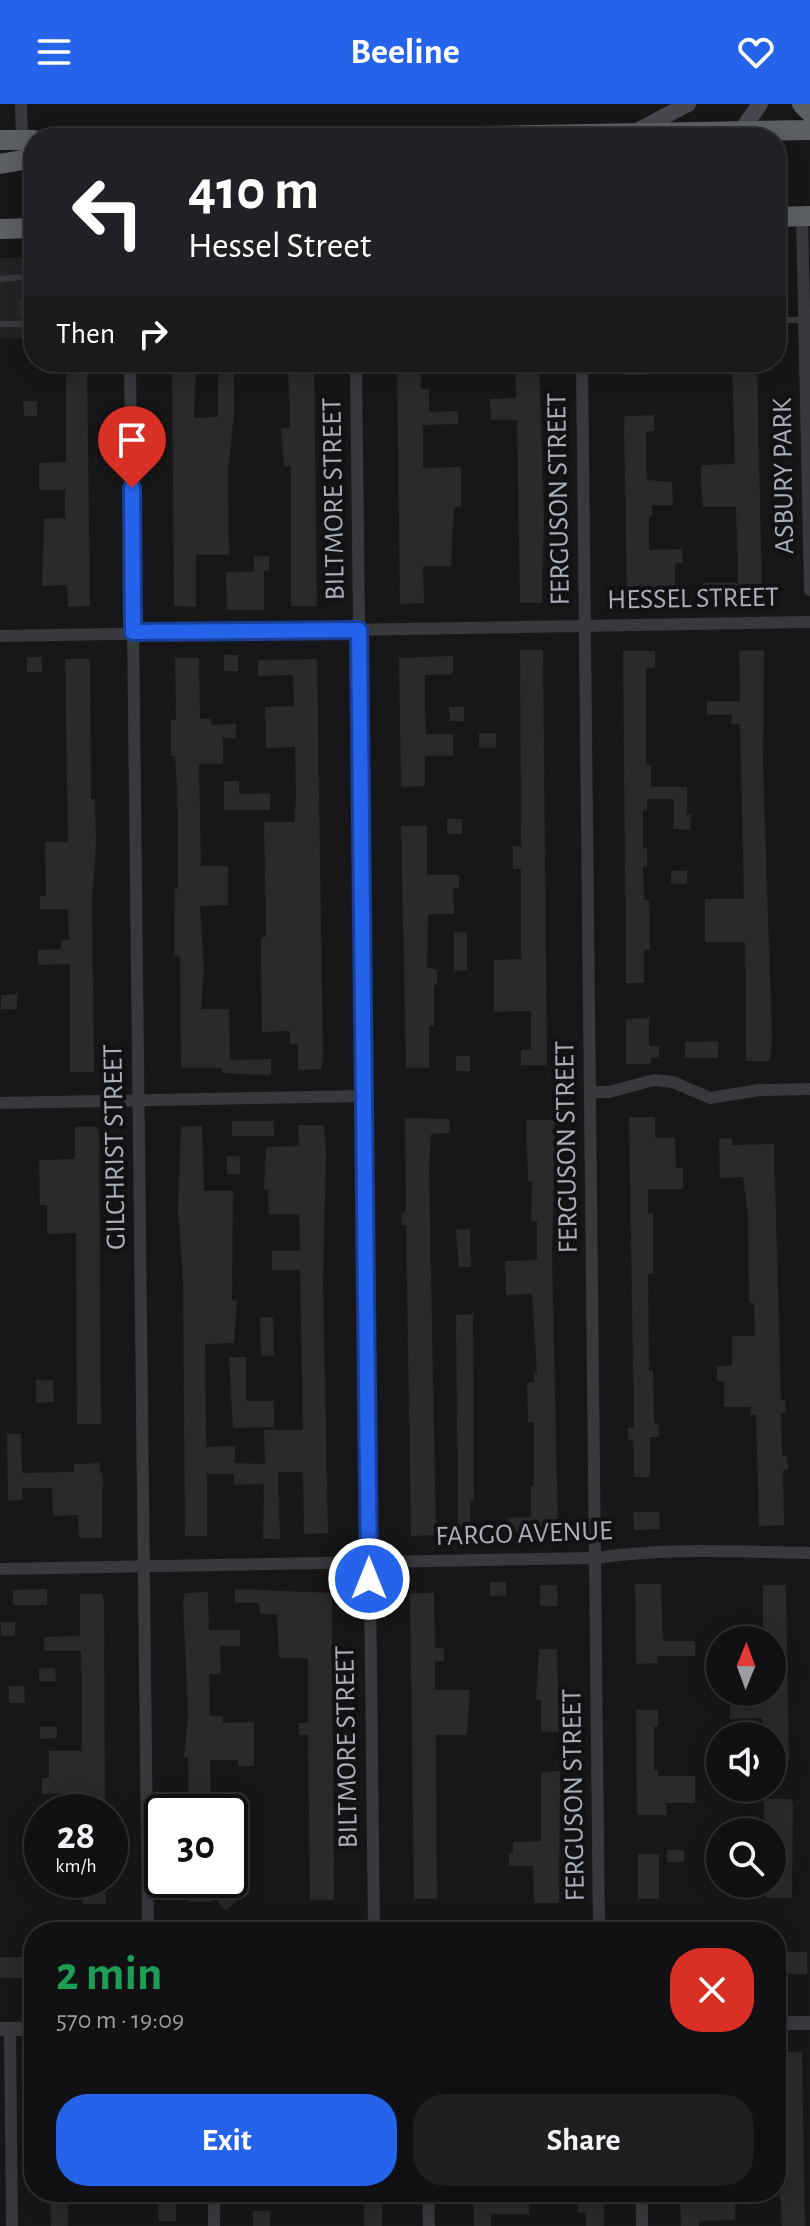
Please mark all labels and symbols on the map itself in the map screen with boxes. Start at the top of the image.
street label: FERGUSON STREET [543,392,575,606]
street label: BILTMORE STREET [318,397,350,601]
street label: ASBURY PARK [769,397,799,554]
pin [98,406,166,488]
street label: HESSEL STREET [607,584,779,614]
street label: FERGUSON STREET [551,1040,583,1254]
street label: GILCHRIST STREET [99,1044,131,1250]
street label: FARGO AVENUE [435,1517,613,1551]
position arrow [327,1537,411,1621]
north arrow [706,1626,786,1706]
street label: BILTMORE STREET [331,1645,363,1849]
street label: FERGUSON STREET [558,1688,590,1902]
speed limit sign: 30 [144,1794,248,1898]

